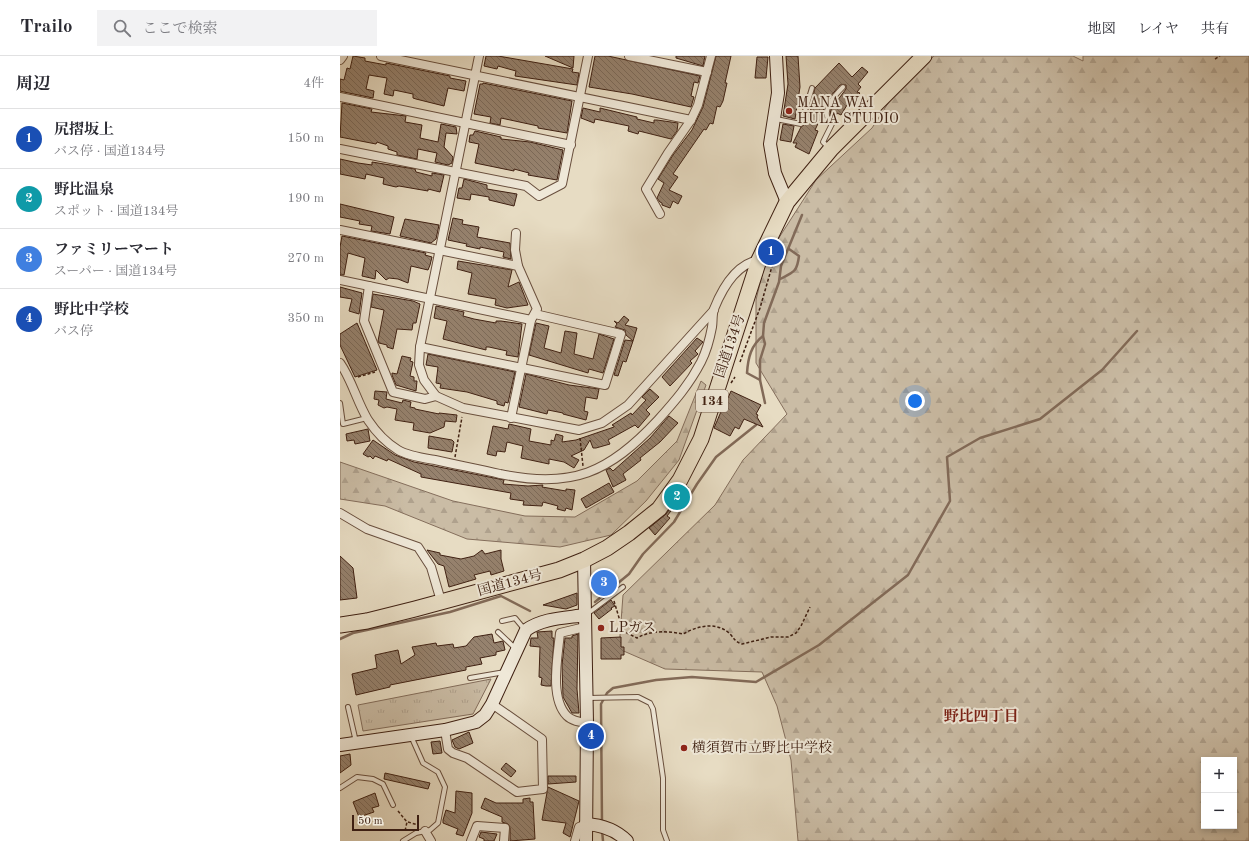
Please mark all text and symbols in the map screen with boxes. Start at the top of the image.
search box [97,10,377,46]
icon: search [111,17,133,39]
text: Trailo [20,18,73,37]
text: ここで検索 [143,22,218,37]
text: 地図 [1088,22,1116,36]
text: レイヤ [1138,22,1179,36]
text: 共有 [1201,22,1229,36]
text: 周辺 [16,76,50,93]
text: 4件 [303,77,324,90]
place label: MANA WAI HULA STUDIO [797,96,899,126]
marker: MANA WAI HULA STUDIO [784,106,794,116]
text: 尻摺坂上 [54,123,114,138]
text: 1 [25,132,33,145]
text: 150 m [287,132,324,145]
text: バス停 · 国道134号 [54,145,166,158]
text: 野比温泉 [54,183,114,198]
text: 2 [25,192,33,205]
text: 190 m [287,192,324,205]
text: スポット · 国道134号 [54,205,179,218]
pin: 1 [758,237,784,267]
text: ファミリーマート [54,243,174,258]
text: 3 [25,252,33,265]
text: 270 m [287,252,324,265]
text: スーパー · 国道134号 [54,265,177,278]
text: 野比中学校 [54,303,129,318]
text: 4 [25,312,33,325]
text: 350 m [287,312,324,325]
street label: 国道134号 [712,312,747,380]
text: バス停 [54,325,93,338]
road number: 134 [696,390,728,412]
your location [905,391,925,411]
pin: 2 [664,482,690,512]
street label: 国道134号 [476,567,544,598]
pin: 3 [591,568,617,598]
place label: LPガス [609,621,656,635]
marker: LPガス [596,623,606,633]
district label: 野比四丁目 [943,708,1019,725]
pin: 4 [578,721,604,751]
place label: 横須賀市立野比中学校 [692,740,832,755]
marker: 横須賀市立野比中学校 [679,743,689,753]
map controls [1201,757,1237,829]
button: + [1201,757,1237,793]
button: − [1201,793,1237,829]
scale bar [352,813,419,832]
text: 50 m [358,816,383,827]

